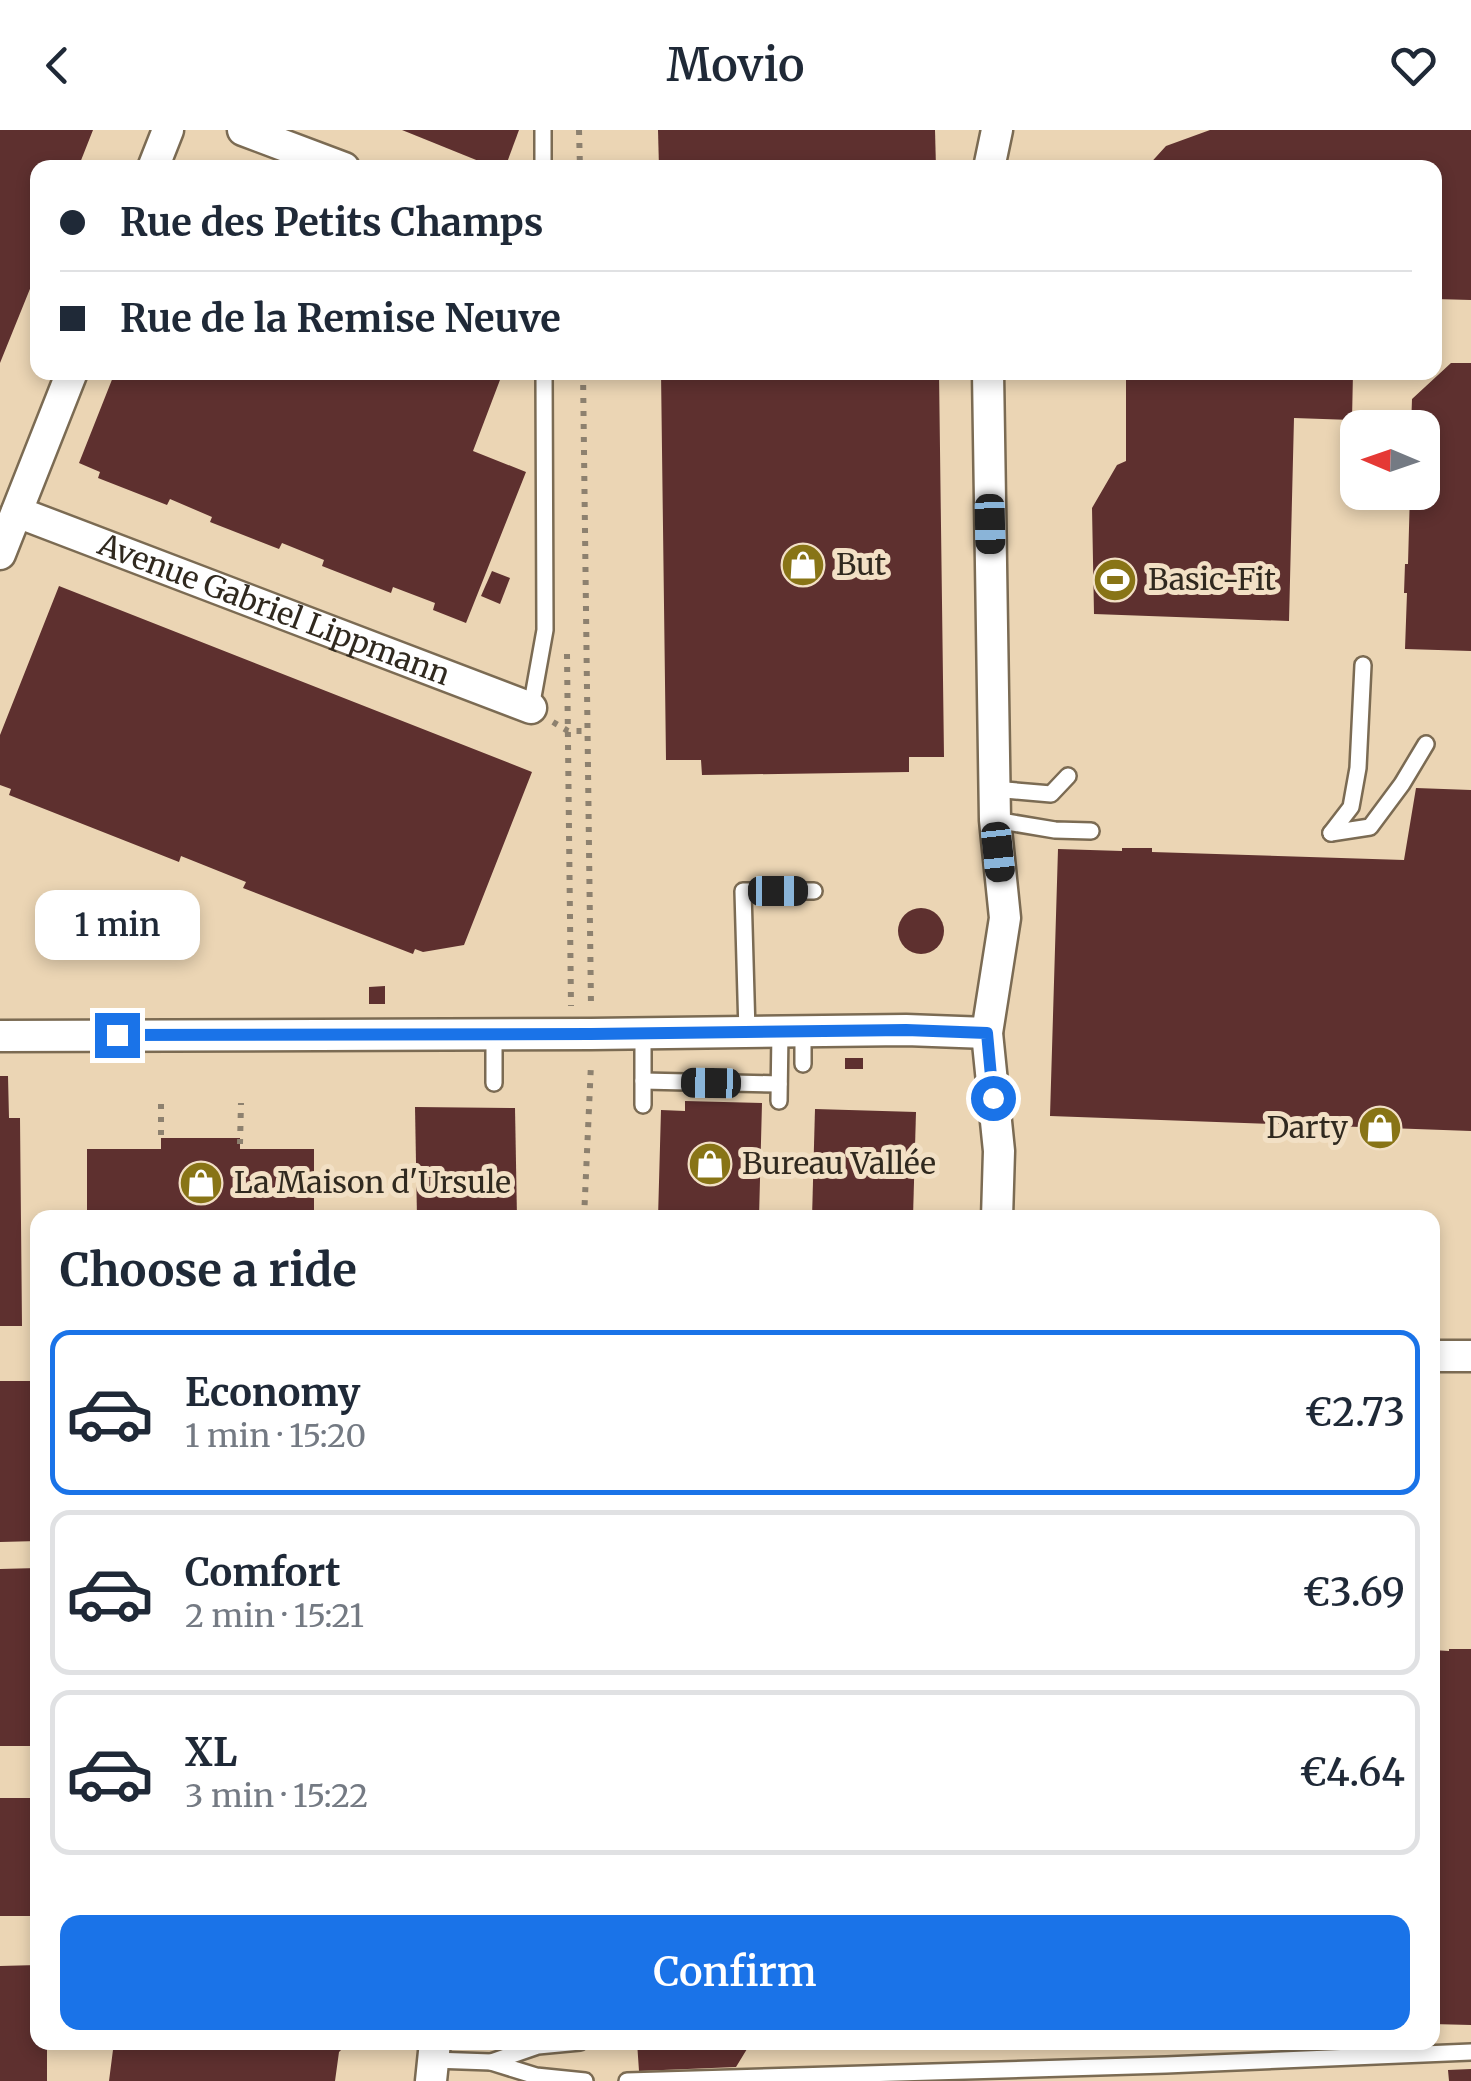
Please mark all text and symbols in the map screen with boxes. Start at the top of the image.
text: Movio [667,37,804,93]
icon: back [30,38,85,93]
icon: heart [1386,38,1441,93]
text: Rue des Petits Champs [120,199,543,246]
text: Rue de la Remise Neuve [120,295,561,342]
north arrow [1340,410,1440,510]
map controls [1340,410,1440,510]
car [974,494,1006,554]
street label: Avenue Gabriel Lippmann [92,524,456,693]
shop icon: But [780,542,826,588]
place label: But [836,545,887,583]
sports icon: Basic-Fit [1092,557,1138,603]
place label: Basic-Fit [1148,560,1276,598]
car [980,821,1016,883]
car [748,876,808,906]
callout: 1 min [34,890,200,960]
text: 1 min [74,905,161,945]
route end [95,1013,140,1058]
car [681,1067,741,1099]
route start [971,1076,1016,1121]
shop icon: Darty [1357,1105,1403,1151]
place label: Darty [1266,1108,1349,1146]
shop icon: Bureau Vallée [687,1141,733,1187]
place label: Bureau Vallée [742,1144,936,1182]
shop icon: La Maison d'Ursule [178,1160,224,1206]
place label: La Maison d'Ursule [234,1163,511,1201]
text: Choose a ride [60,1242,357,1298]
icon: car [65,1368,155,1458]
text: Economy [185,1369,360,1416]
text: €2.73 [1304,1389,1405,1436]
text: 1 min · 15:20 [185,1416,366,1456]
icon: car [65,1548,155,1638]
text: Comfort [185,1549,341,1596]
text: €3.69 [1302,1569,1405,1616]
text: 2 min · 15:21 [185,1596,364,1636]
icon: car [65,1728,155,1818]
text: XL [185,1729,237,1776]
text: €4.64 [1299,1749,1405,1796]
text: 3 min · 15:22 [185,1776,368,1816]
button: Confirm [60,1915,1410,2030]

